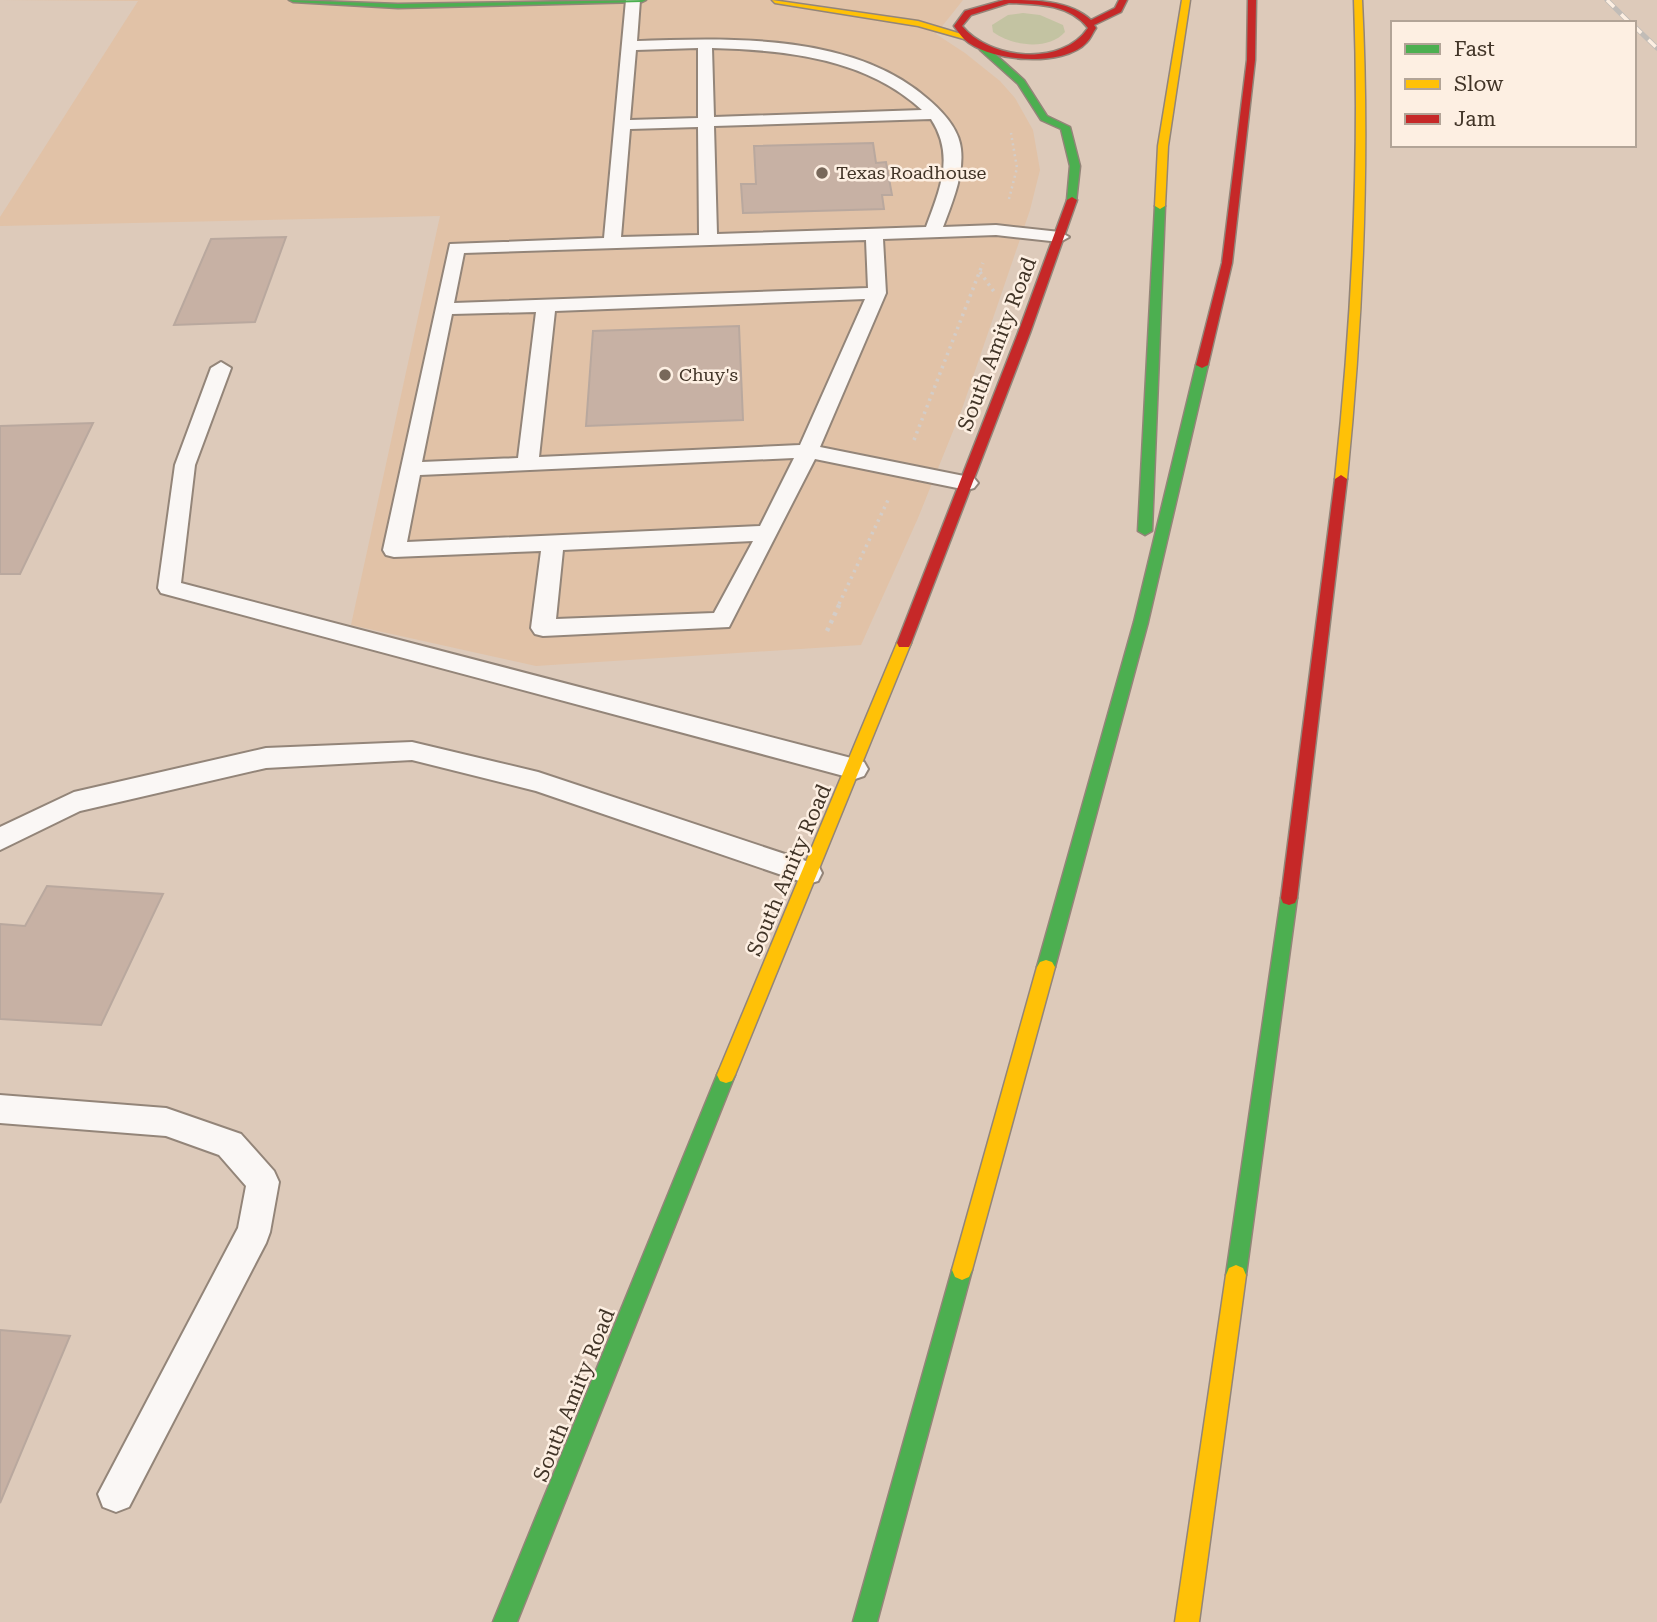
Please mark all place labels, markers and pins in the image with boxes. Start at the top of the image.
place label: Texas Roadhouse [836,162,986,183]
marker: Texas Roadhouse [814,165,830,181]
place label: Chuy's [679,364,738,385]
marker: Chuy's [657,367,673,383]

